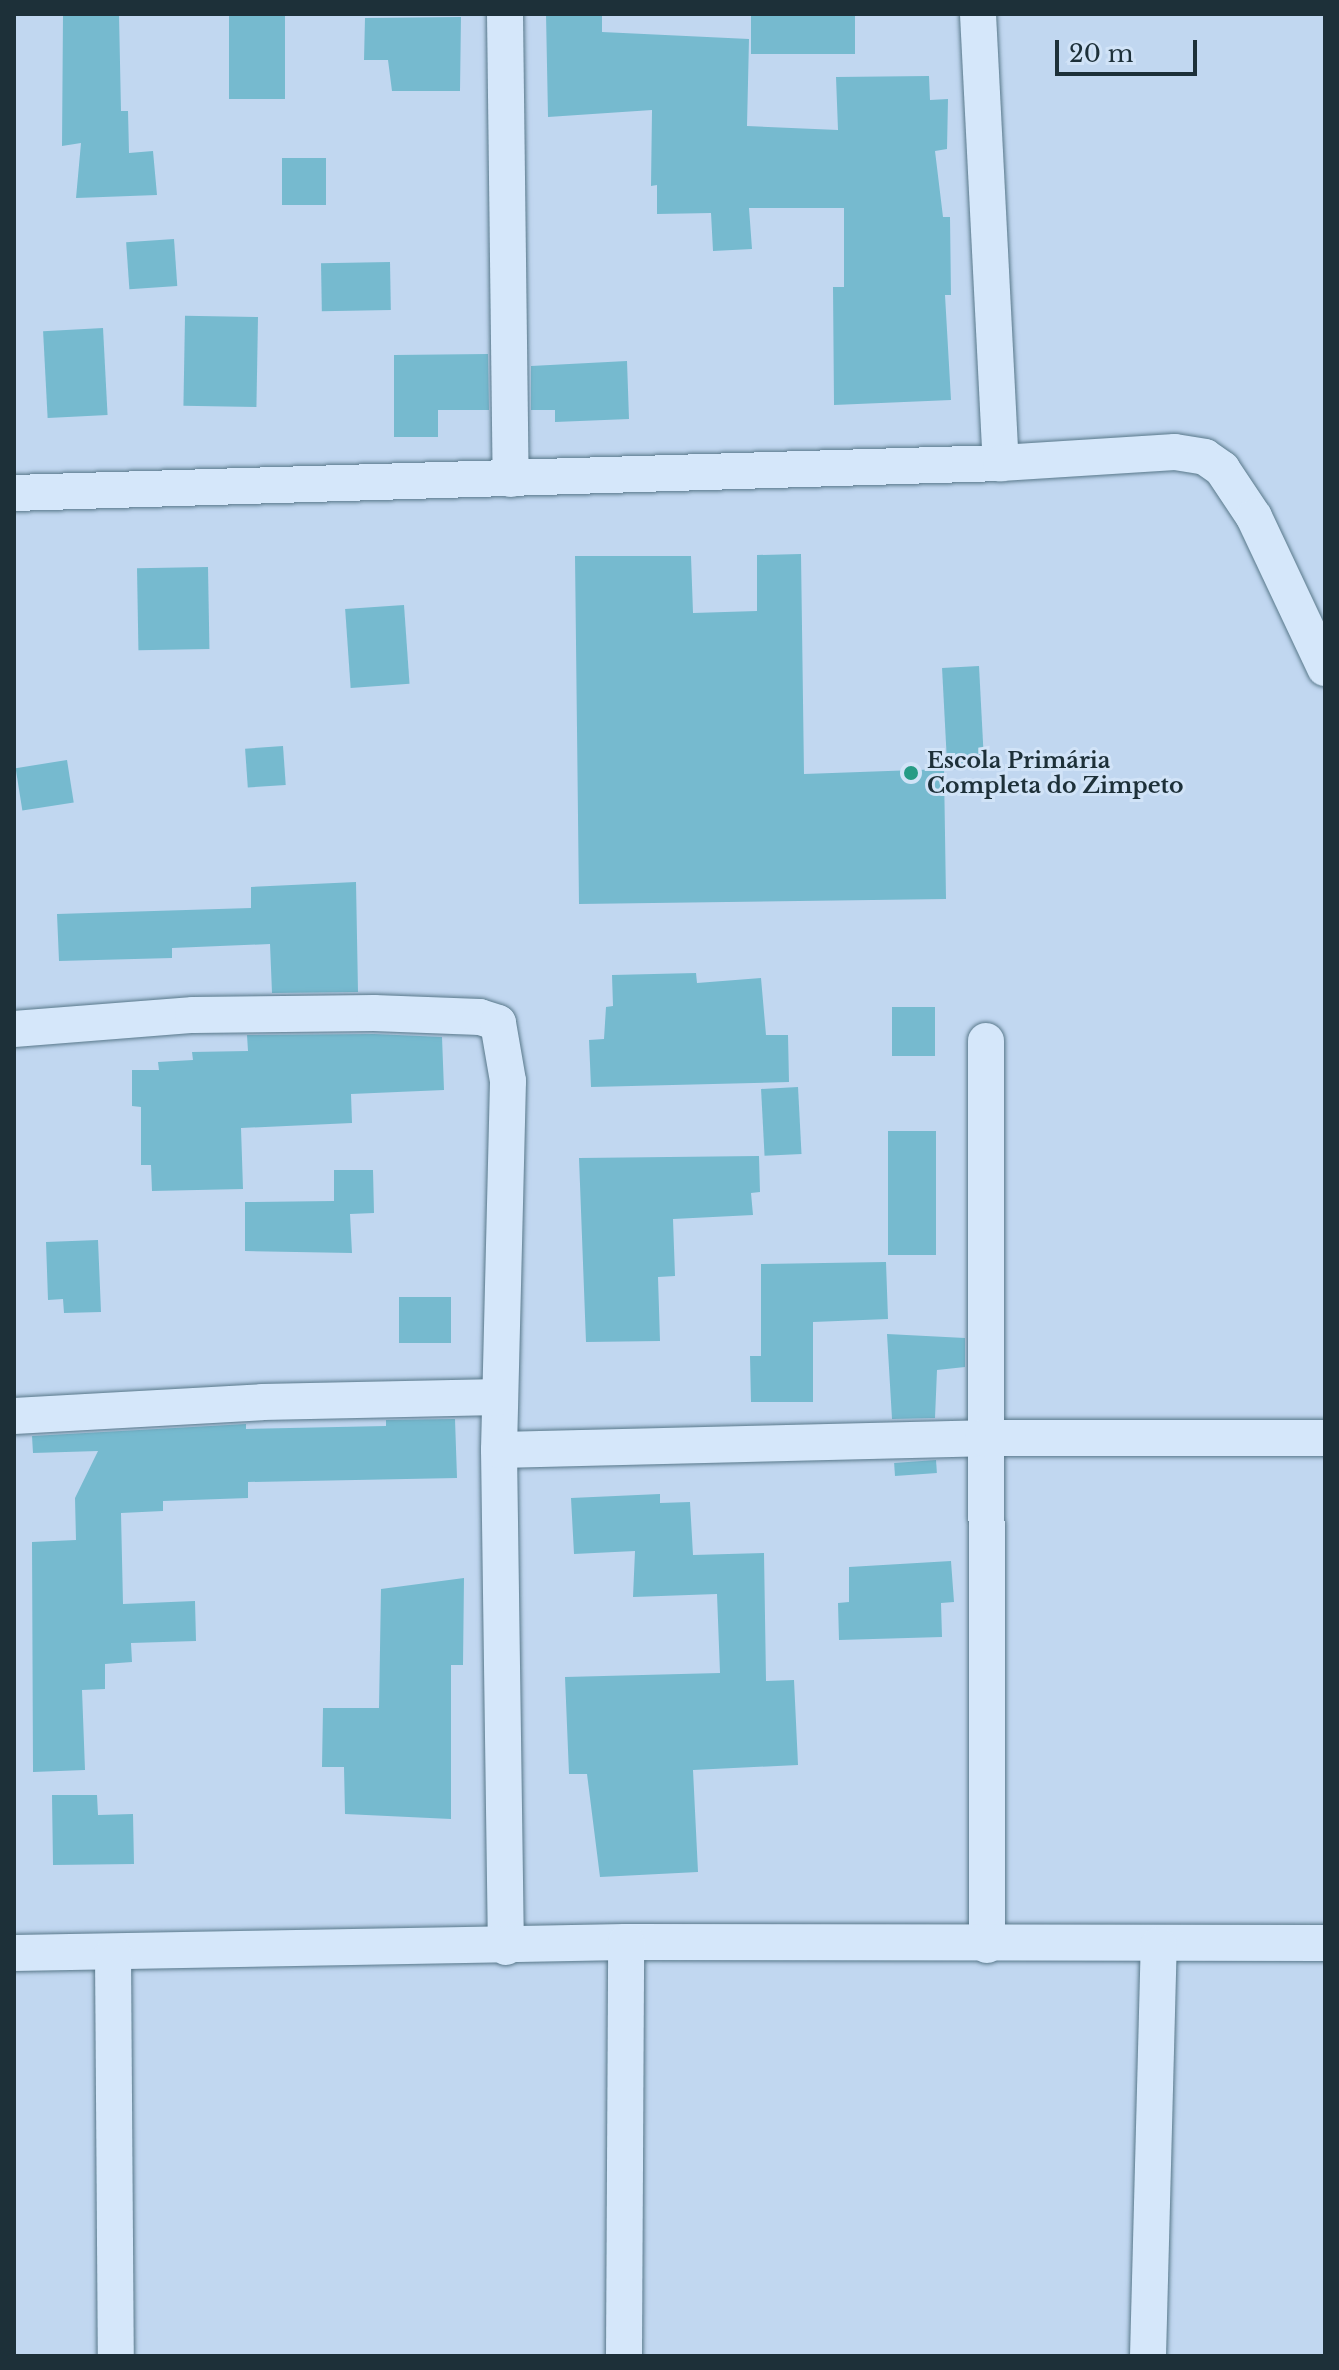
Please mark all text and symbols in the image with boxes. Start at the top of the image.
scale bar [1059,24,1201,74]
text: 20 m [1069,39,1134,68]
place label: Escola Primária Completa do Zimpeto [927,747,1183,798]
marker: Escola Primária Completa do Zimpeto [902,764,920,782]

